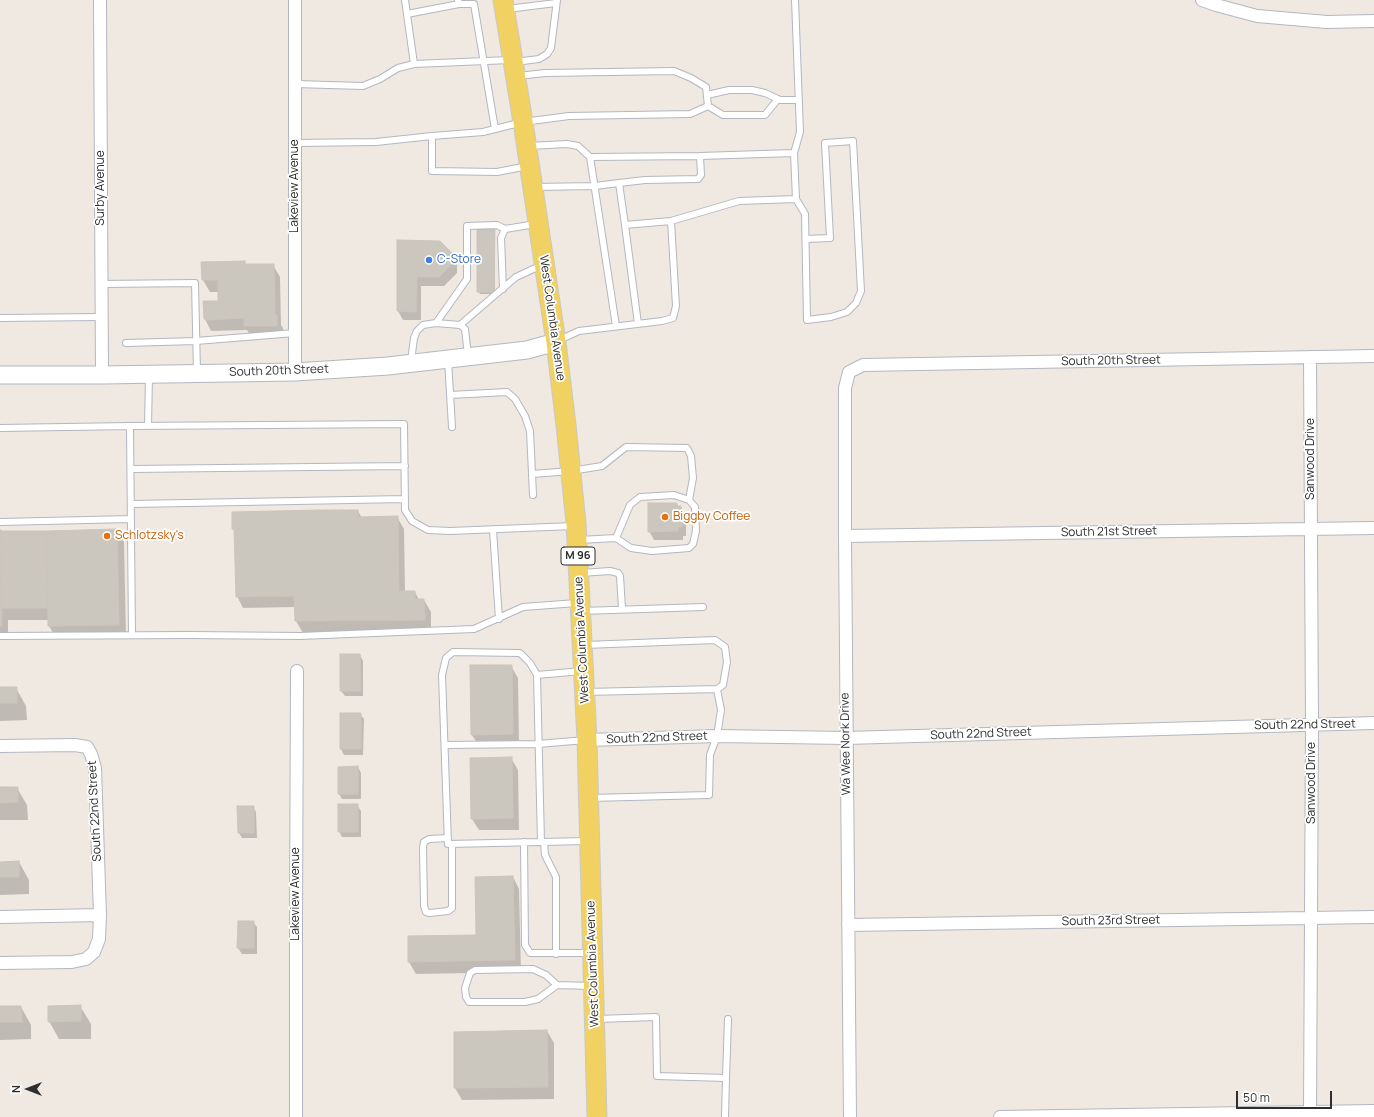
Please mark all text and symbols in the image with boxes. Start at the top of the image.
street label: Lakeview Avenue [288,139,302,233]
street label: Surby Avenue [94,150,108,226]
place label: C-Store [437,253,481,267]
street label: West Columbia Avenue [536,254,568,382]
marker: C-Store [424,255,434,265]
street label: South 20th Street [1061,353,1161,369]
street label: South 20th Street [229,362,329,380]
street label: Sanwood Drive [1304,418,1318,500]
place label: Biggby Coffee [673,510,750,524]
marker: Biggby Coffee [660,512,670,522]
street label: South 21st Street [1061,524,1157,540]
place label: Schlotzsky's [115,529,184,543]
marker: Schlotzsky's [102,531,112,541]
road number: M 96 [561,547,595,565]
street label: West Columbia Avenue [571,576,593,704]
street label: Wa Wee Nork Drive [838,693,854,795]
street label: South 22nd Street [1254,717,1356,733]
street label: South 22nd Street [930,725,1032,743]
street label: South 22nd Street [606,729,708,747]
street label: Sanwood Drive [1305,742,1319,824]
street label: South 22nd Street [85,760,105,862]
street label: Lakeview Avenue [289,847,303,941]
street label: West Columbia Avenue [584,900,602,1028]
street label: South 23rd Street [1062,913,1160,929]
north arrow [8,1069,48,1109]
scale bar [1238,1083,1334,1109]
text: N [8,1085,23,1093]
text: 50 m [1243,1089,1270,1106]

